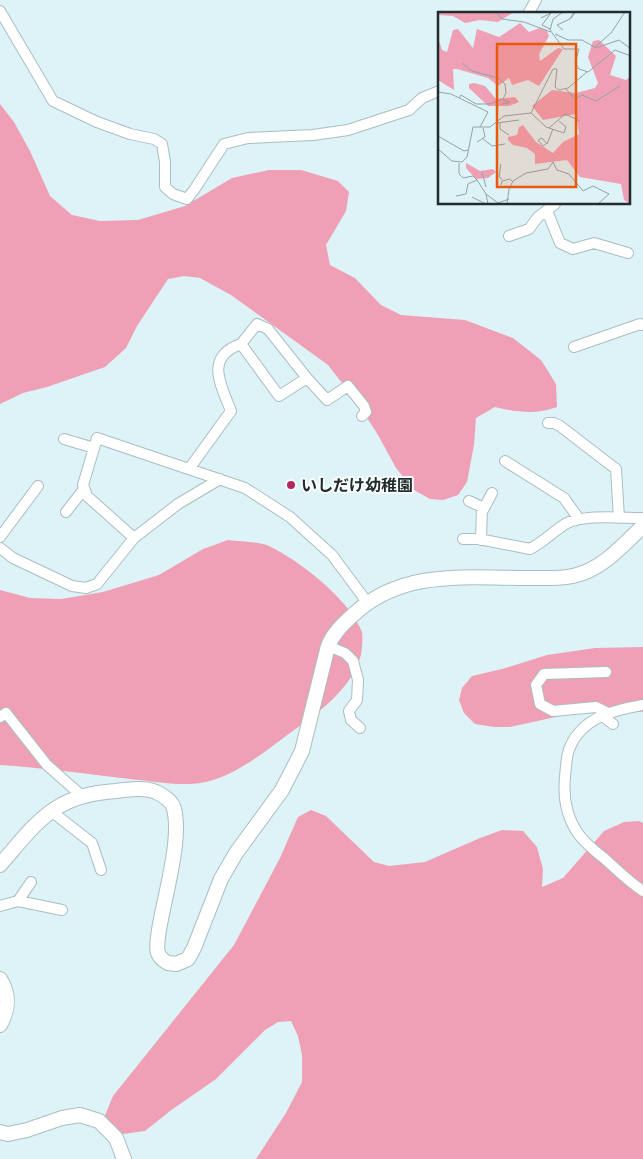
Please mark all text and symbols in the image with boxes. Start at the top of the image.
inset map [438,12,630,205]
place label: いしだけ幼稚園 [301,475,413,495]
marker: いしだけ幼稚園 [285,479,297,491]

